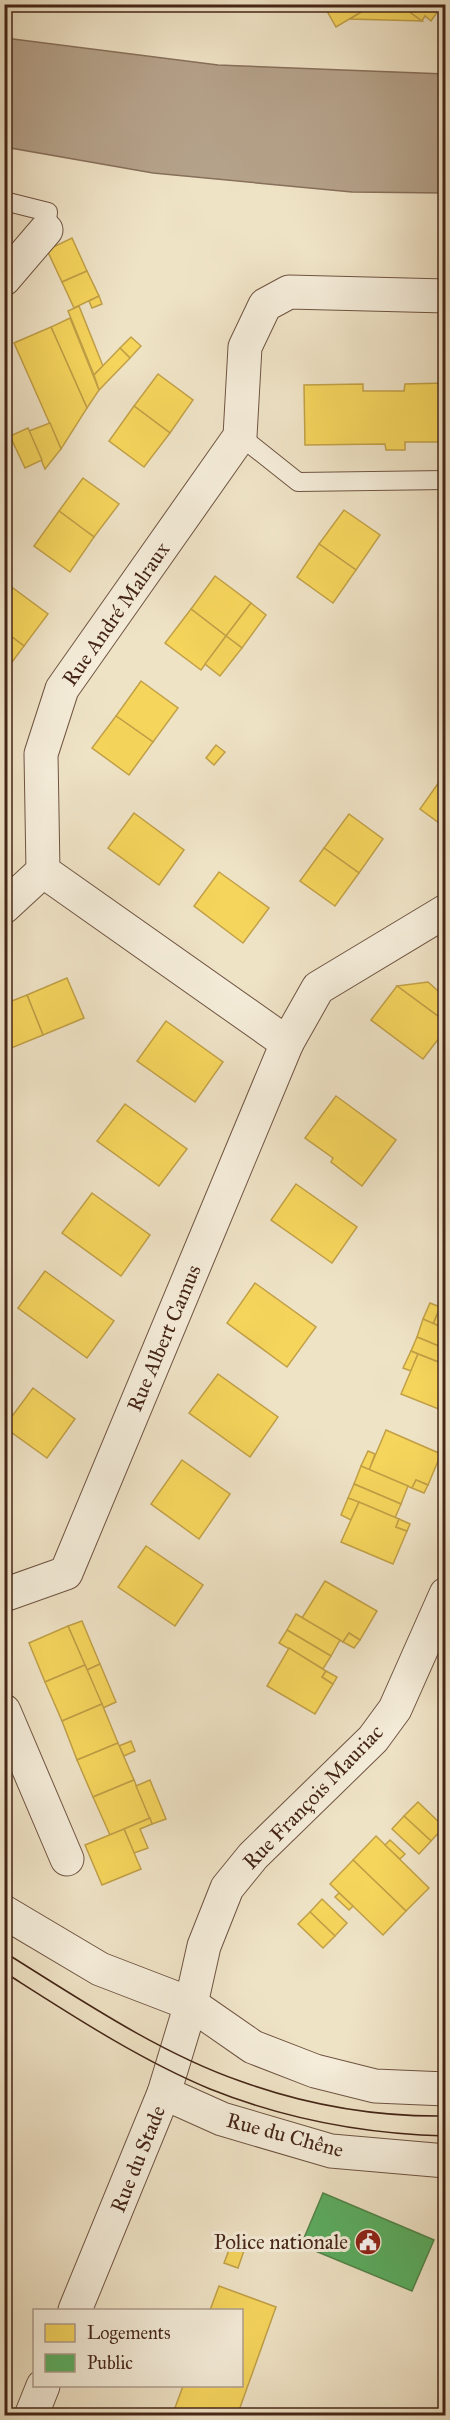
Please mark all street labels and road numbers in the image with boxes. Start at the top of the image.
street label: Rue André Malraux [57,537,176,691]
street label: Rue Albert Camus [121,1261,207,1415]
street label: Rue François Mauriac [237,1719,389,1875]
street label: Rue du Stade [105,2102,171,2216]
street label: Rue du Chêne [224,2107,347,2163]

